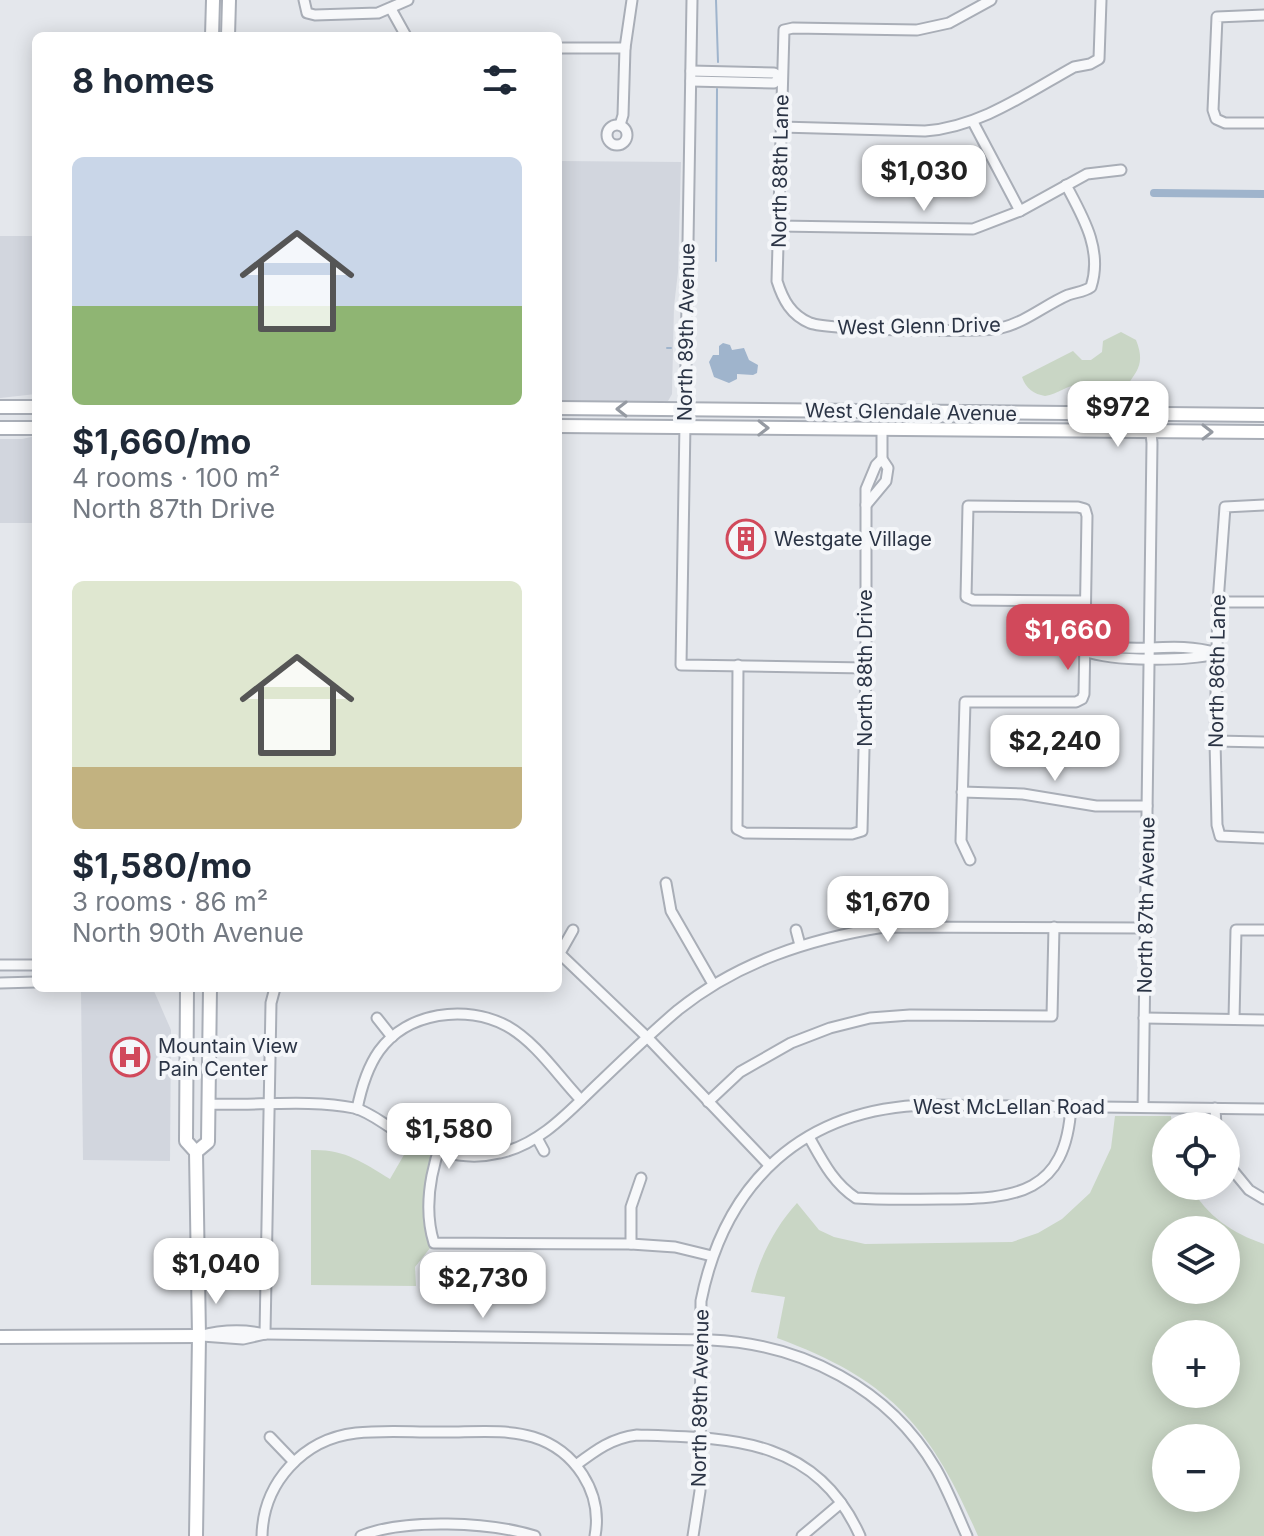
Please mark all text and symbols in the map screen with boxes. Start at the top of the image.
icon: filters [478,58,522,102]
text: 8 homes [72,60,215,101]
street label: North 88th Lane [767,94,793,248]
pin: $1,030 [859,145,989,213]
text: $1,030 [880,155,968,186]
icon: home [225,209,369,353]
street label: North 89th Avenue [672,243,700,421]
street label: West Glenn Drive [837,313,1001,339]
pin: $972 [1071,381,1165,449]
text: $972 [1086,391,1150,422]
street label: West Glendale Avenue [805,398,1017,426]
one-way arrow [615,400,628,418]
one-way arrow [757,419,770,437]
text: $1,660/mo [72,421,251,462]
one-way arrow [1201,423,1214,441]
text: 4 rooms · 100 m² [72,462,280,493]
text: North 87th Drive [72,493,275,524]
building icon: Westgate Village [725,518,767,560]
place label: Westgate Village [774,527,932,551]
street label: North 88th Drive [853,589,877,747]
street label: North 86th Lane [1204,594,1230,748]
pin: $1,660 [1003,604,1133,672]
text: $1,660 [1024,614,1112,645]
icon: home [225,633,369,777]
pin: $2,240 [990,715,1120,783]
text: $2,240 [1008,725,1102,756]
street label: North 87th Avenue [1132,816,1160,994]
text: $1,580/mo [72,845,252,886]
pin: $1,670 [823,876,953,944]
text: 3 rooms · 86 m² [72,886,268,917]
text: $1,670 [845,886,931,917]
text: North 90th Avenue [72,917,304,948]
place label: Mountain View Pain Center [158,1034,298,1081]
hospital icon: Mountain View Pain Center [109,1036,151,1078]
street label: West McLellan Road [913,1095,1105,1119]
pin: $1,580 [384,1103,514,1171]
map controls [1152,1112,1240,1512]
button: locate [1152,1112,1240,1200]
text: $1,580 [405,1113,493,1144]
button: layers [1152,1216,1240,1304]
pin: $1,040 [151,1238,281,1306]
text: $1,040 [172,1248,260,1279]
pin: $2,730 [418,1252,548,1320]
text: $2,730 [438,1262,528,1293]
street label: North 89th Avenue [686,1309,714,1487]
button: + [1152,1320,1240,1408]
button: − [1152,1424,1240,1512]

